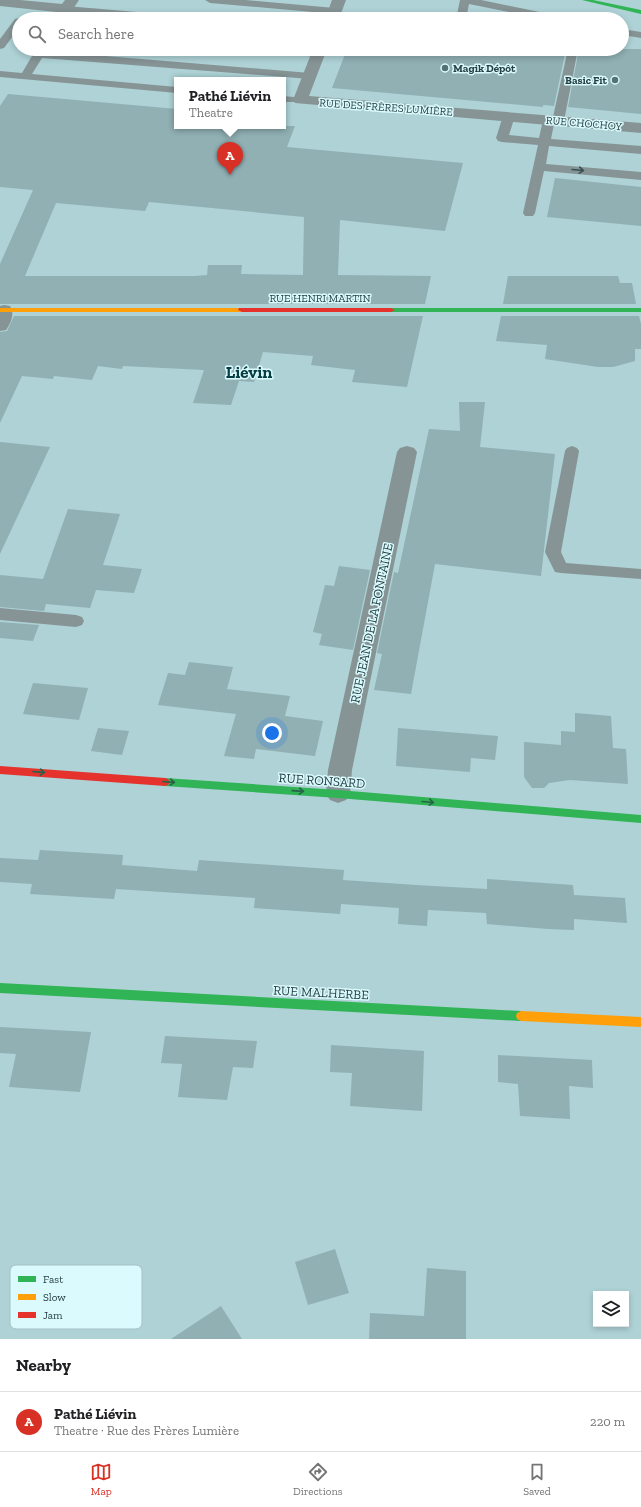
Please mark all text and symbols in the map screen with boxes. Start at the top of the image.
search box [12,12,629,56]
icon: search [26,23,48,45]
text: Search here [58,25,134,43]
place label: Magik Dépôt [453,62,516,75]
marker: Magik Dépôt [440,63,450,73]
place label: Basic Fit [565,74,608,87]
marker: Basic Fit [610,75,620,85]
popup [174,77,286,129]
text: Pathé Liévin [189,87,271,105]
street label: RUE DES FRÈRES LUMIÈRE [319,96,453,119]
text: Theatre [189,105,233,120]
street label: RUE CHOCHOY [545,114,623,133]
pin: A [217,142,243,175]
one-way arrow [571,167,584,174]
street label: RUE HENRI MARTIN [269,292,371,305]
district label: Liévin [226,362,272,382]
street label: RUE JEAN DE LA FONTAINE [347,541,396,704]
your location [262,723,282,743]
one-way arrow [32,769,45,776]
street label: RUE RONSARD [278,770,366,791]
one-way arrow [162,778,175,785]
one-way arrow [291,788,304,795]
one-way arrow [421,798,434,806]
street label: RUE MALHERBE [273,983,370,1003]
legend [10,1265,142,1329]
text: Fast [43,1273,64,1286]
text: Slow [43,1291,66,1304]
map controls [593,1291,629,1327]
button: layers [593,1291,629,1327]
text: Jam [43,1309,63,1322]
text: Nearby [16,1355,71,1375]
text: Pathé Liévin [54,1405,136,1423]
text: A [25,1414,33,1429]
text: 220 m [590,1414,625,1429]
text: Theatre · Rue des Frères Lumière [54,1423,239,1438]
tab: Map [90,1461,112,1498]
tab: Directions [293,1461,343,1498]
tab: Saved [523,1461,551,1498]

